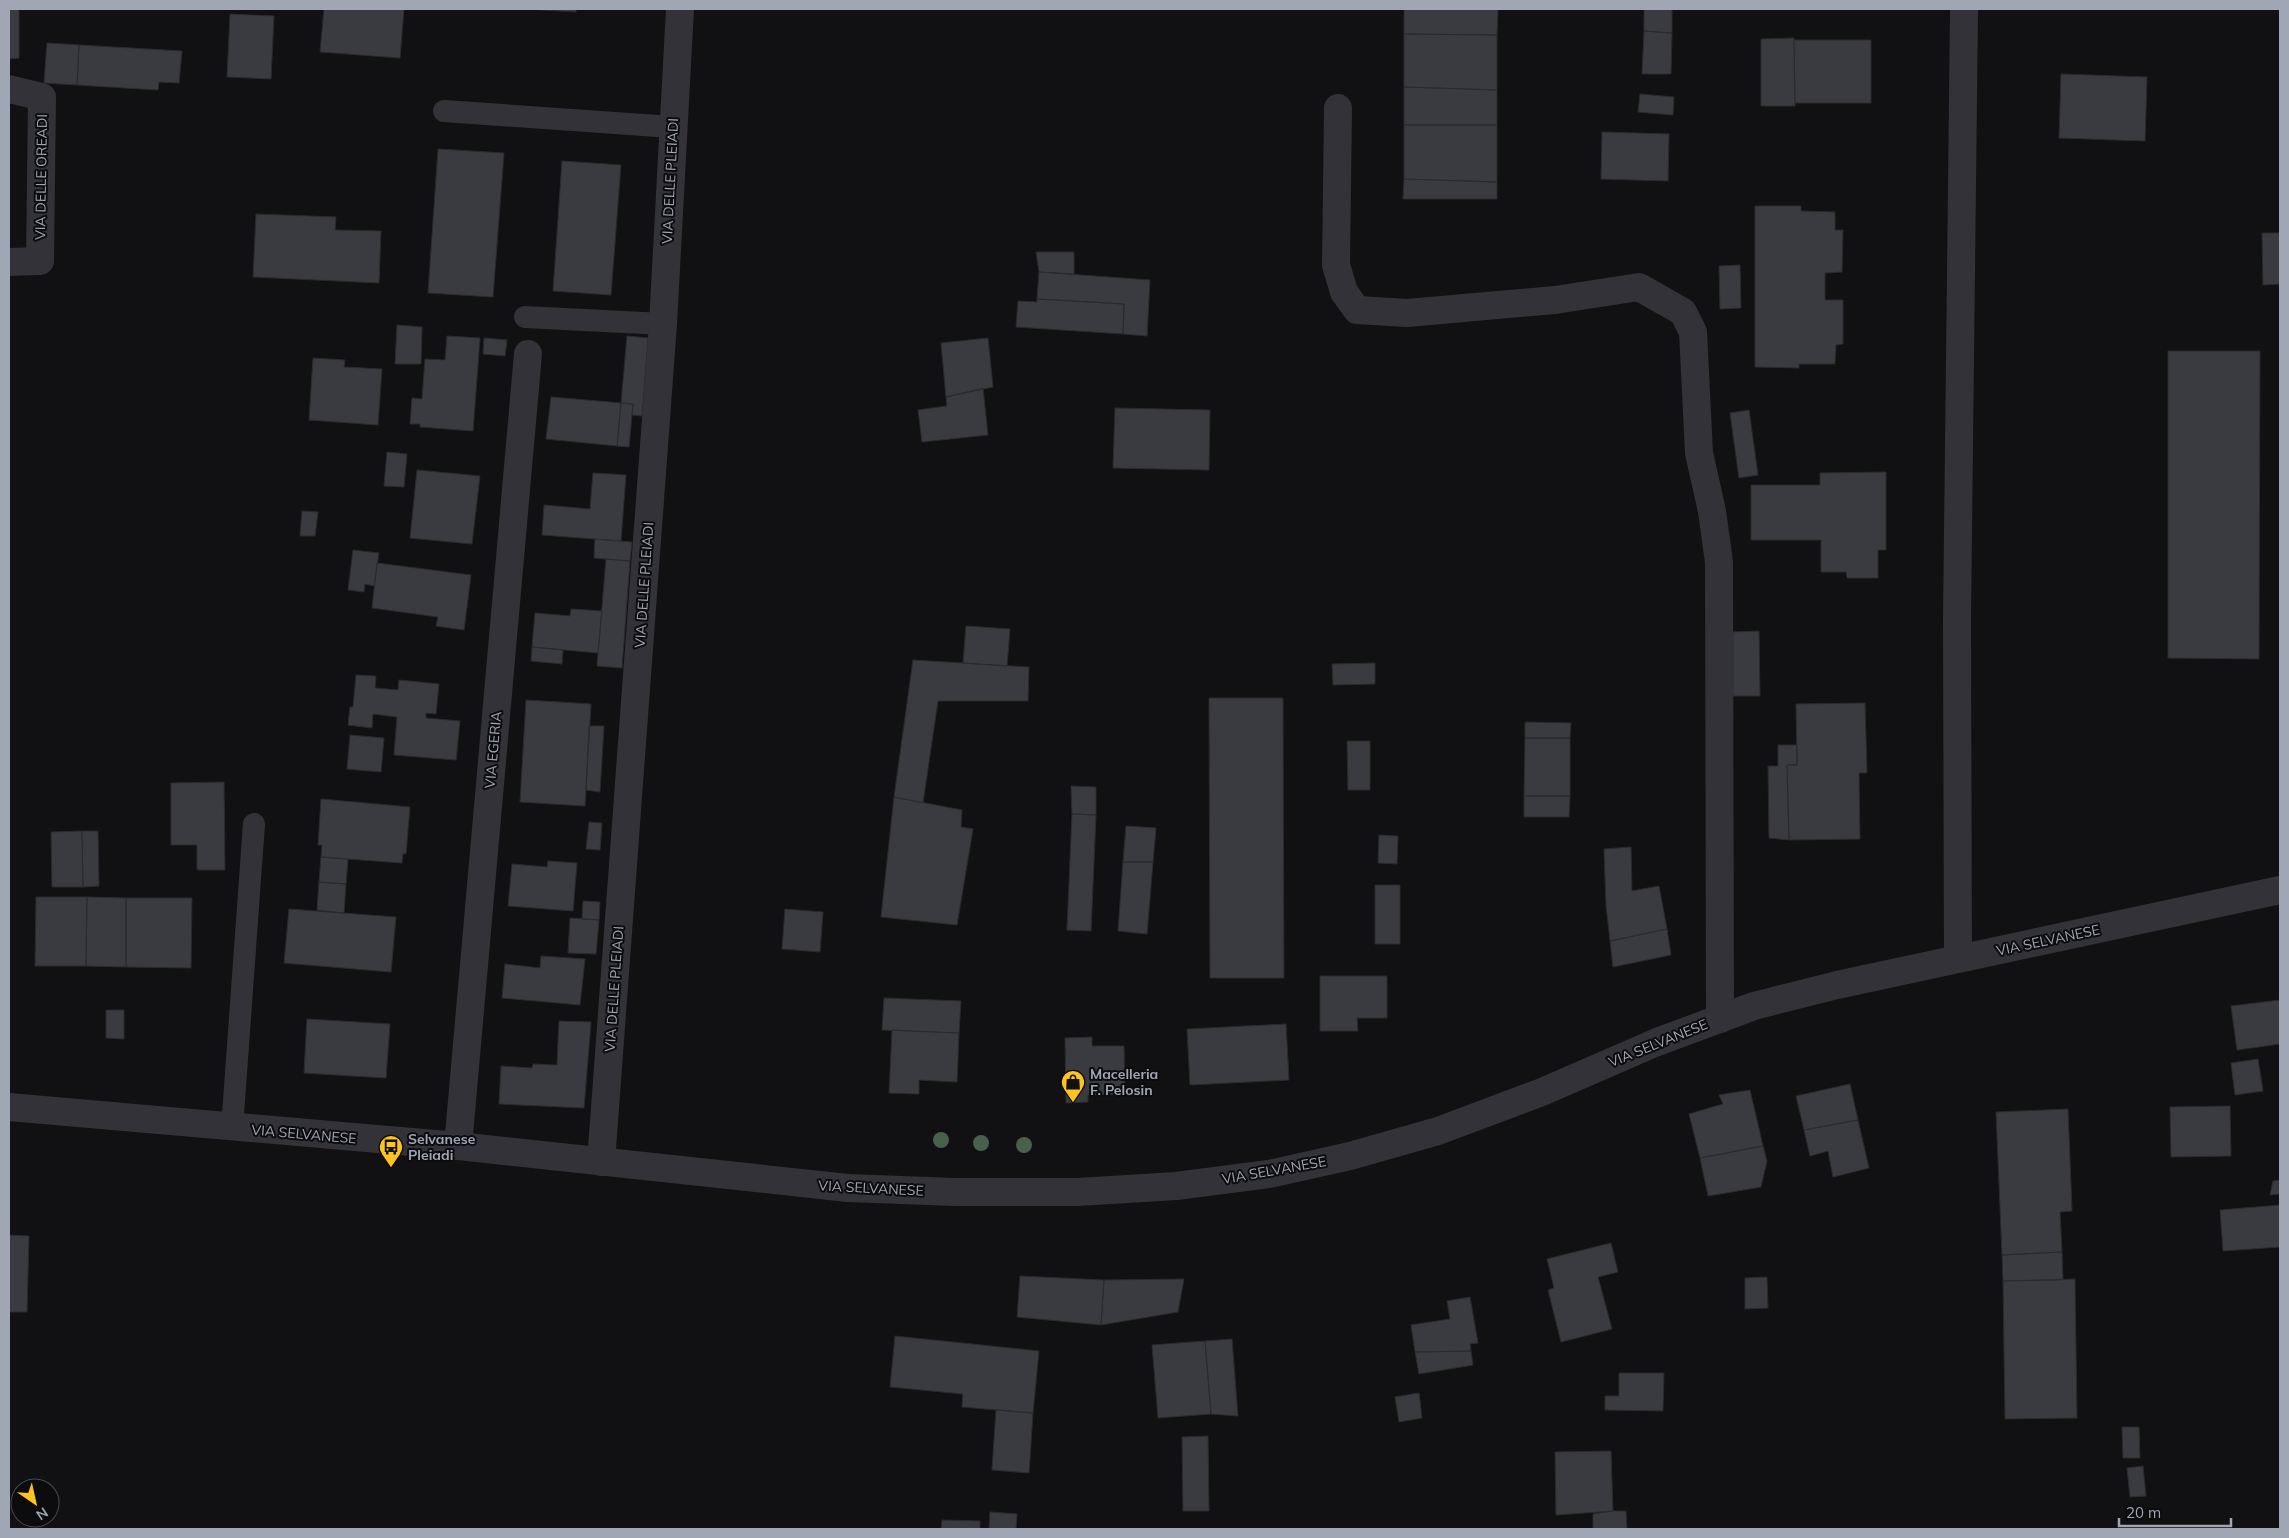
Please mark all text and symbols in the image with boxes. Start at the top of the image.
street label: VIA DELLE OREADI [31,114,51,240]
street label: VIA DELLE PLEIADI [658,118,682,244]
street label: VIA DELLE PLEIADI [631,521,657,649]
street label: VIA EGERIA [481,710,505,789]
street label: VIA SELVANESE [1995,920,2101,960]
street label: VIA DELLE PLEIADI [601,925,627,1053]
street label: VIA SELVANESE [1606,1015,1710,1071]
place label: Macelleria F. Pelosin [1090,1065,1158,1099]
shop icon: Macelleria F. Pelosin [1060,1069,1086,1103]
street label: VIA SELVANESE [251,1120,357,1148]
place label: Selvanese Pleiadi [408,1130,476,1164]
bus stop icon: Selvanese Pleiadi [378,1134,404,1168]
street label: VIA SELVANESE [1221,1152,1327,1188]
street label: VIA SELVANESE [818,1176,924,1200]
north arrow [10,1478,60,1528]
scale bar [2119,1496,2232,1528]
text: N [33,1503,52,1524]
text: 20 m [2126,1503,2161,1522]

